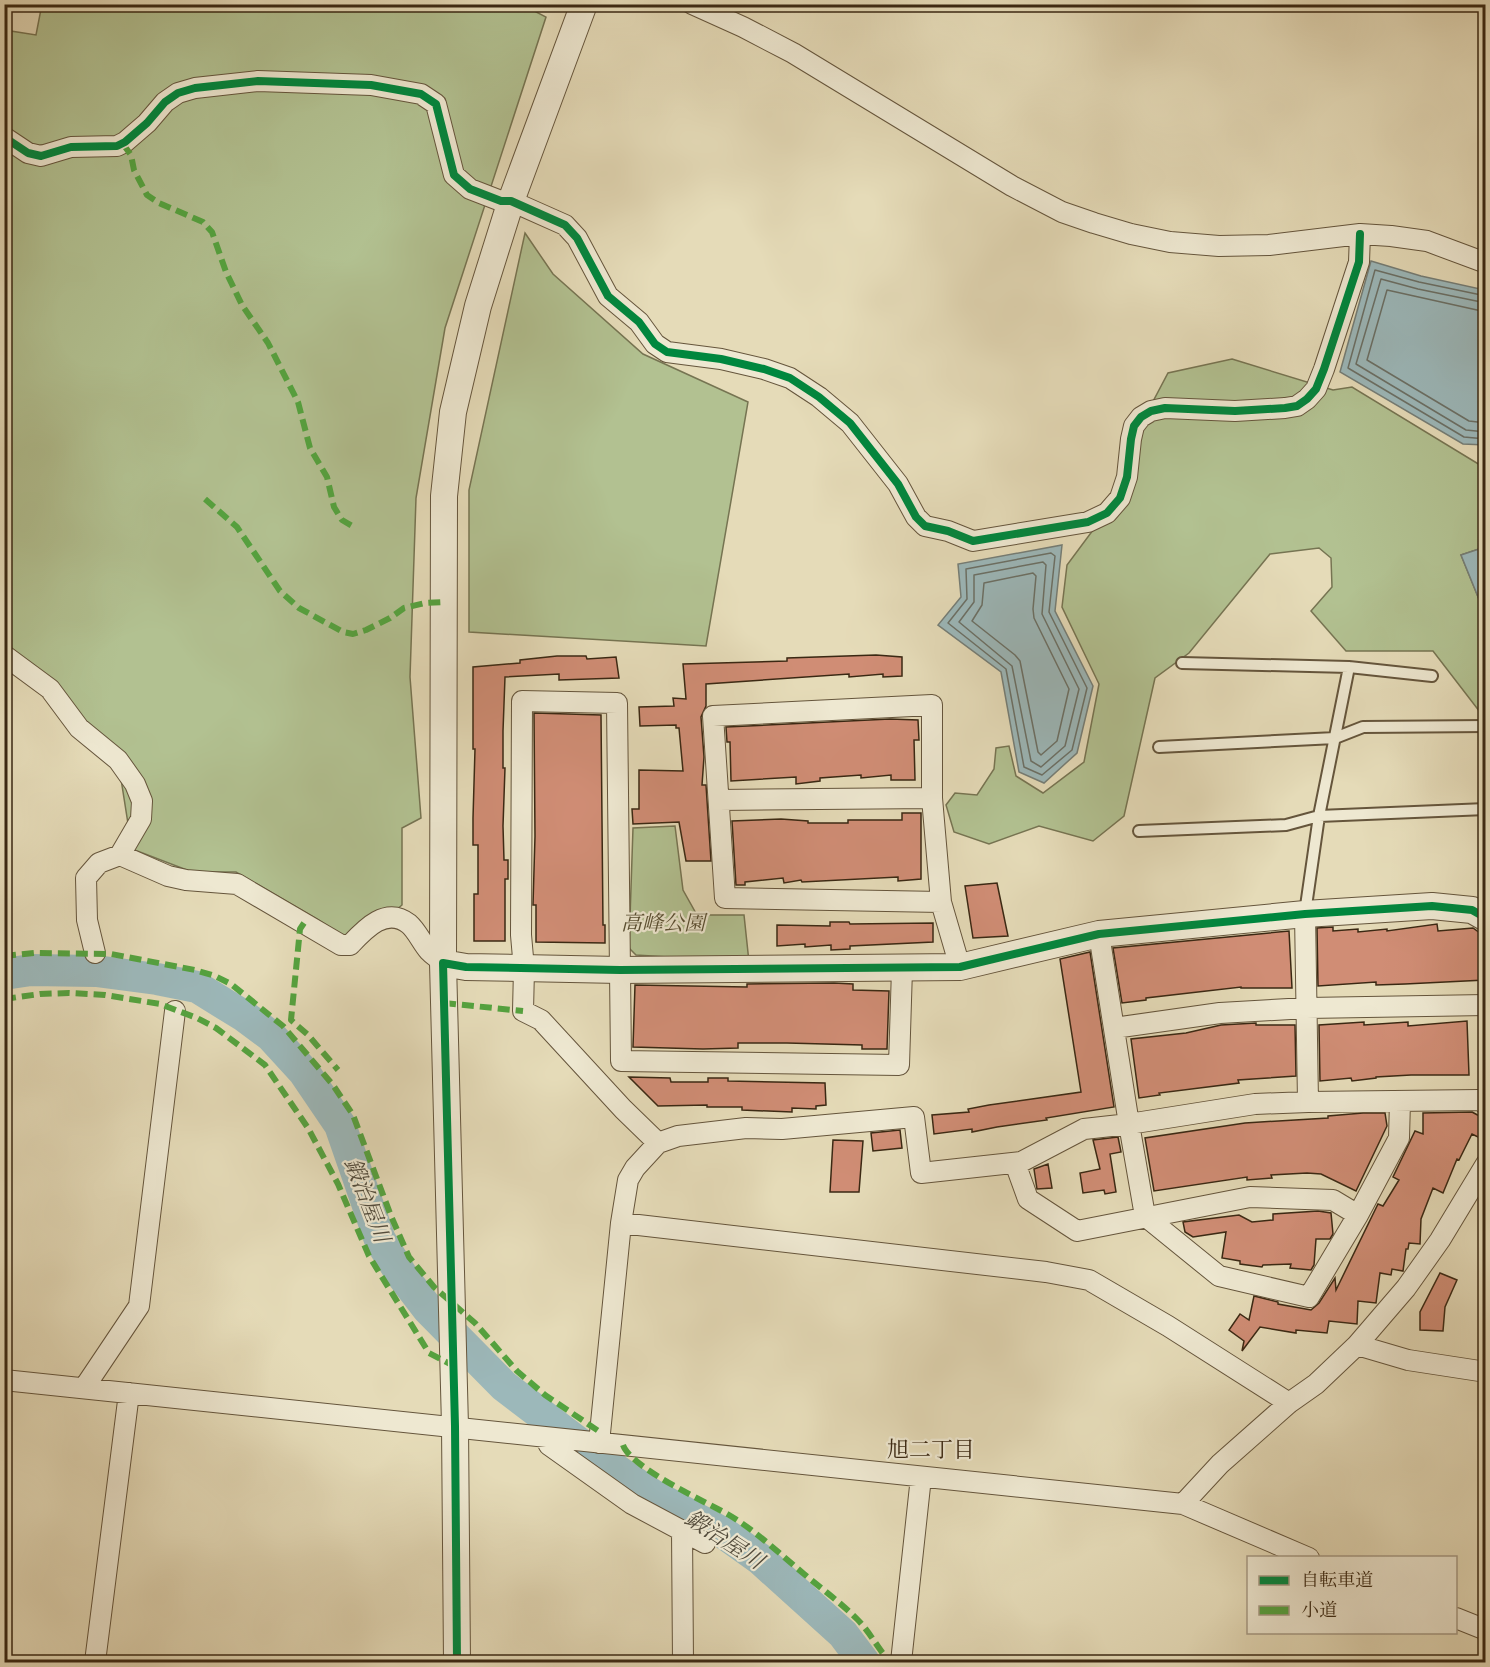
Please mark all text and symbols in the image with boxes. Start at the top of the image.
park label: 高峰公園 [621,911,708,937]
water label: 鍛治屋川 [338,1155,396,1248]
district label: 旭二丁目 [887,1437,975,1464]
water label: 鍛治屋川 [680,1505,770,1577]
legend [1247,1556,1457,1634]
text: 自転車道 [1301,1569,1373,1592]
text: 小道 [1301,1599,1337,1622]

